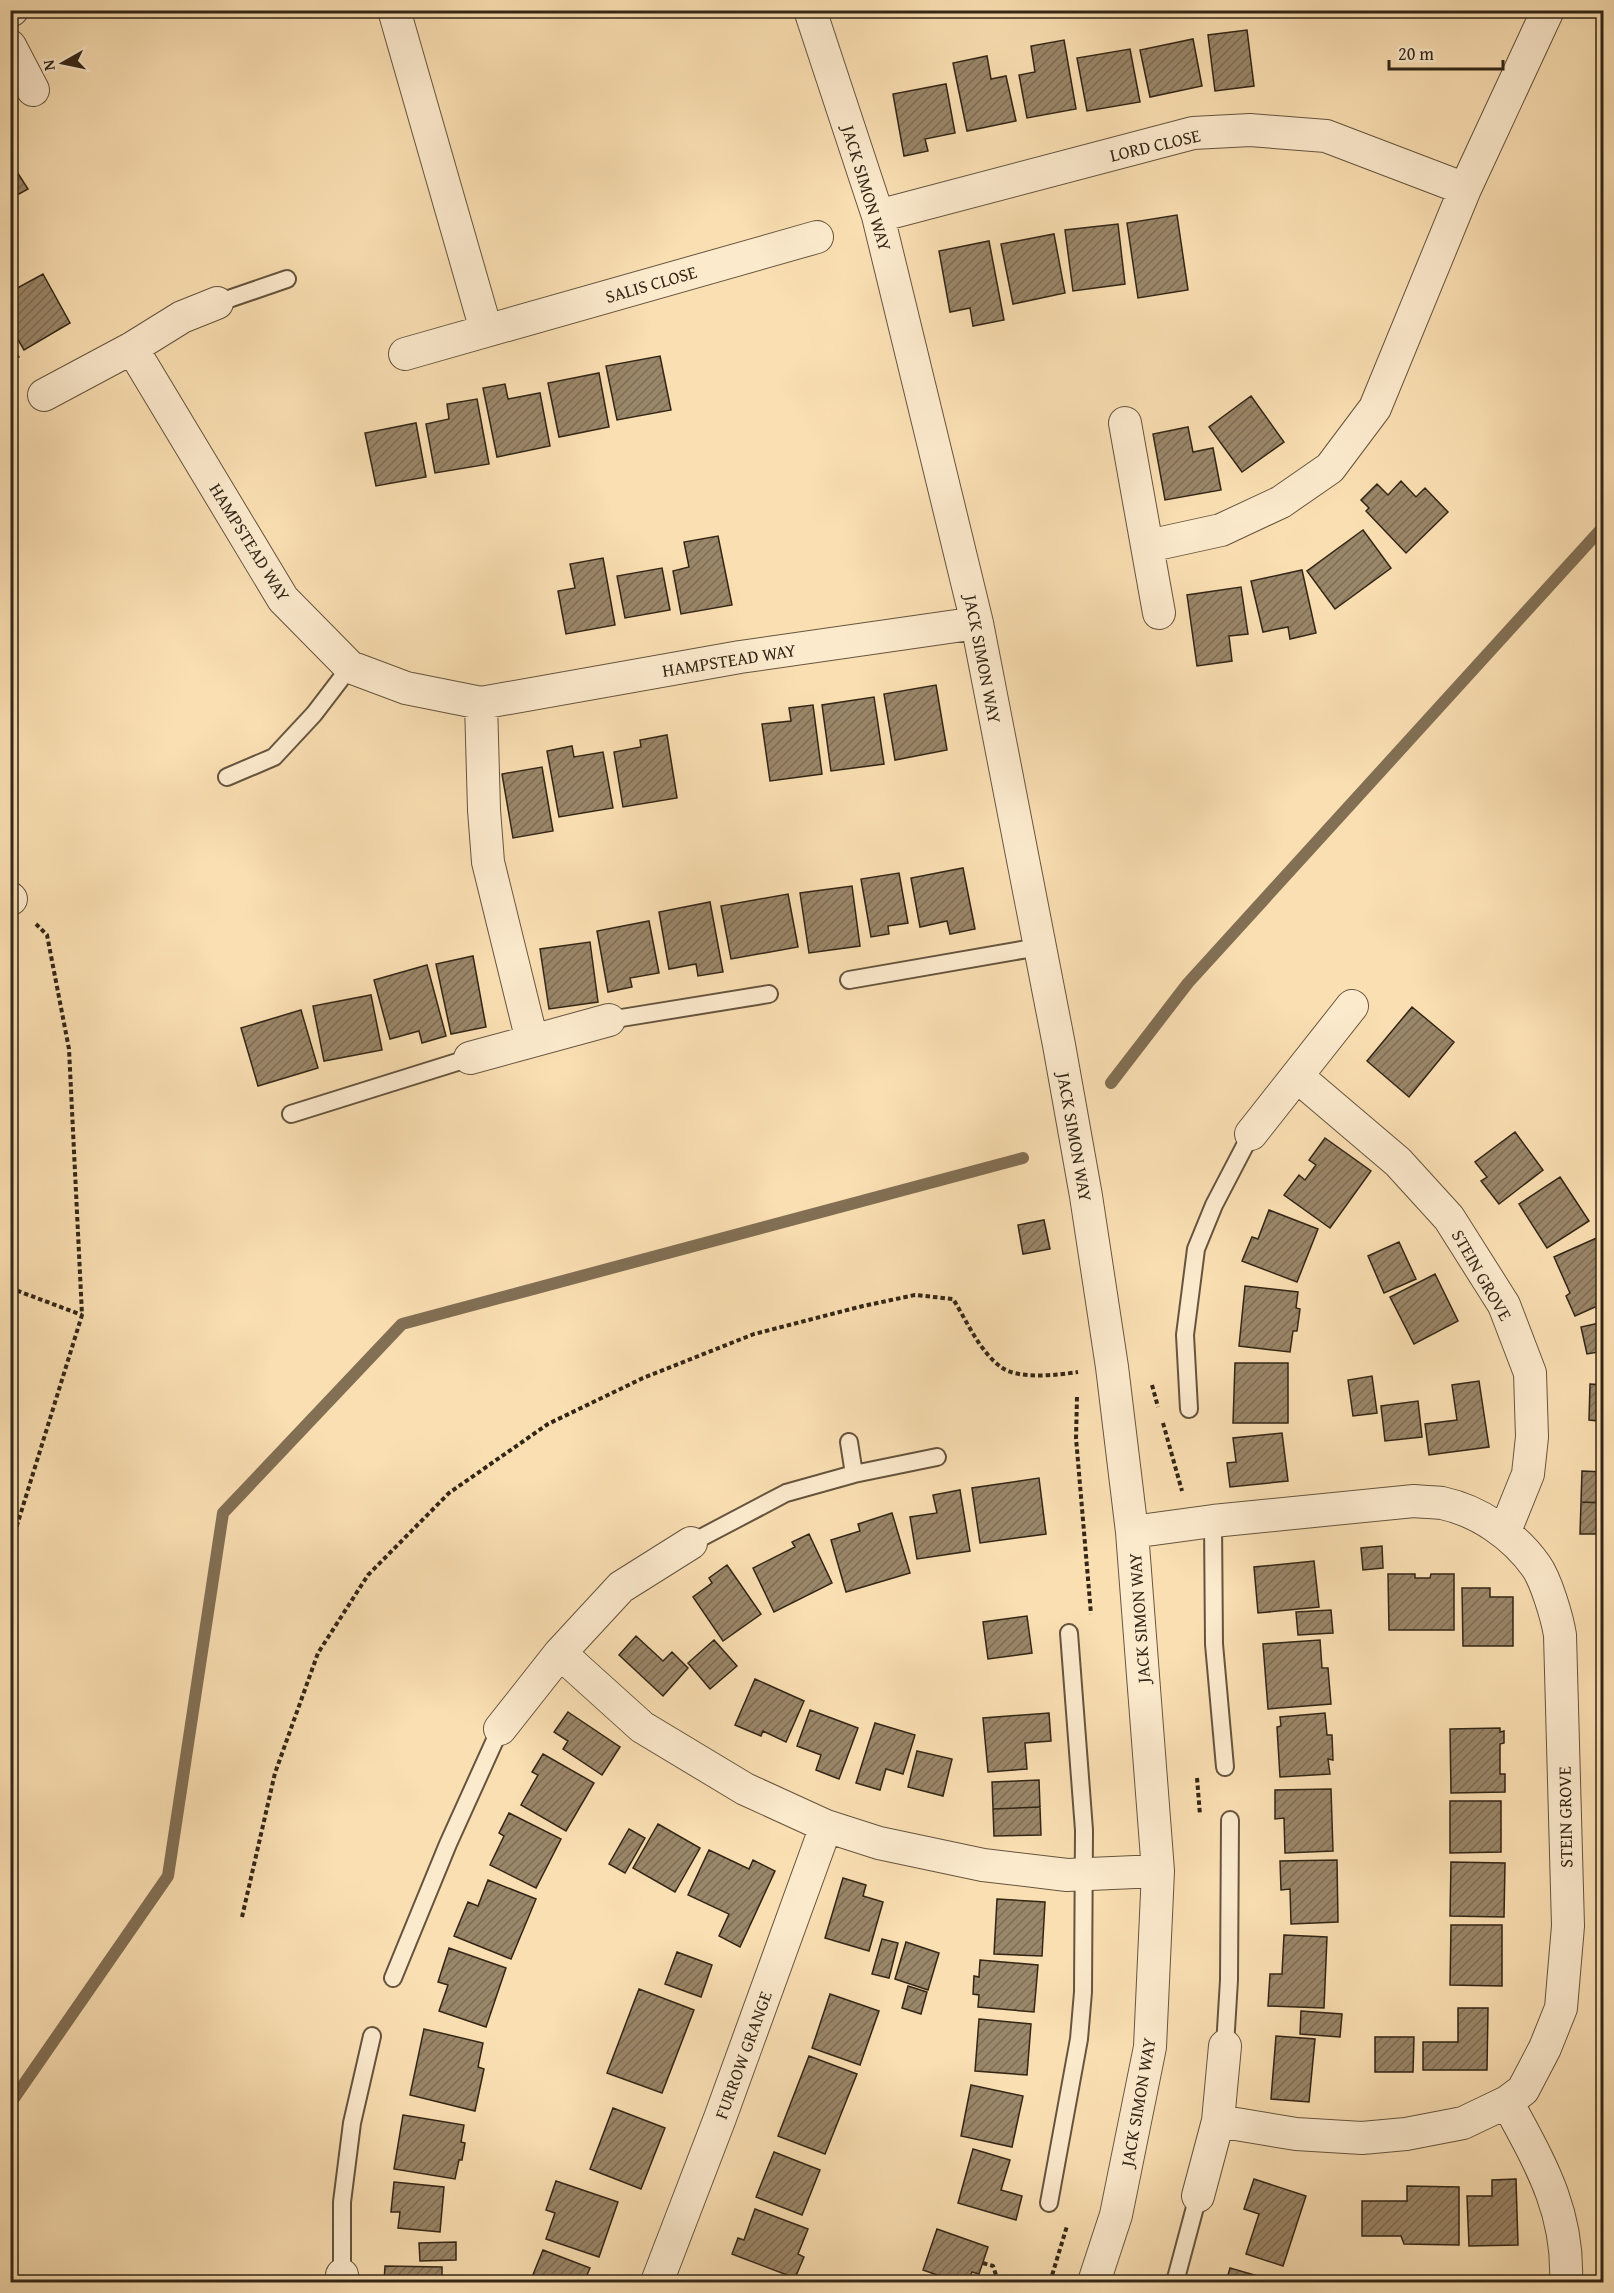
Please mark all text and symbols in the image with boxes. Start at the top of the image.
north arrow [33,33,93,93]
scale bar [1389,33,1503,71]
text: 20 m [1398,40,1434,67]
text: N [35,58,61,73]
street label: JACK SIMON WAY [834,120,899,255]
street label: LORD CLOSE [1107,121,1203,169]
street label: SALIS CLOSE [602,258,700,310]
street label: HAMPSTEAD WAY [203,478,297,607]
street label: JACK SIMON WAY [957,590,1009,726]
street label: HAMPSTEAD WAY [660,636,798,684]
street label: JACK SIMON WAY [1050,1068,1100,1204]
street label: STEIN GROVE [1445,1224,1519,1326]
street label: JACK SIMON WAY [1121,1552,1157,1686]
street label: STEIN GROVE [1551,1766,1579,1868]
street label: FURROW GRANGE [707,1987,779,2123]
street label: JACK SIMON WAY [1113,2035,1163,2171]

